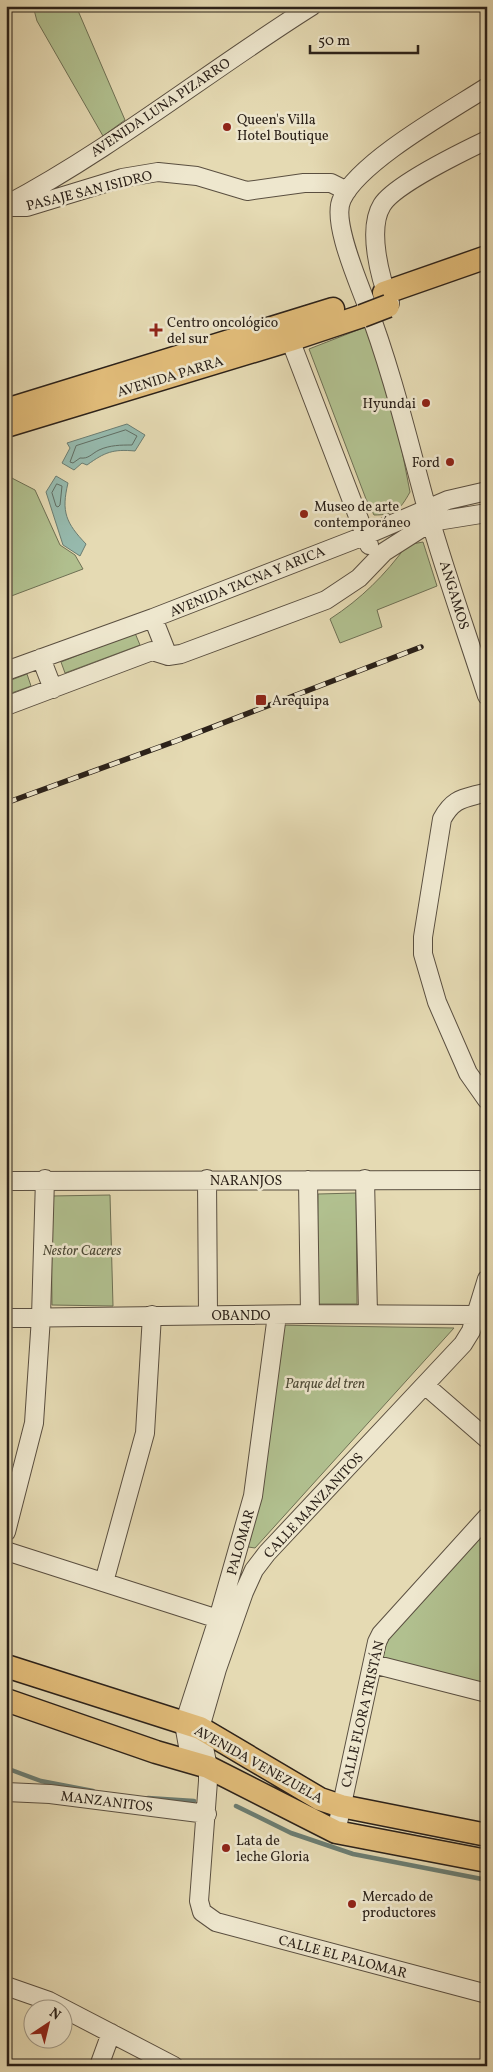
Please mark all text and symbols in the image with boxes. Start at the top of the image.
scale bar [310,22,418,54]
text: 50 m [318,31,350,52]
street label: AVENIDA LUNA PIZARRO [87,54,235,162]
place label: Queen's Villa Hotel Boutique [237,111,329,146]
marker: Queen's Villa Hotel Boutique [221,121,233,133]
street label: PASAJE SAN ISIDRO [24,167,154,216]
place label: Centro oncológico del sur [167,314,278,349]
marker: Centro oncológico del sur [149,323,163,337]
street label: AVENIDA PARRA [115,352,226,403]
place label: Hyundai [363,395,416,414]
marker: Hyundai [420,397,432,409]
place label: Ford [412,454,440,473]
marker: Ford [444,456,456,468]
place label: Museo de arte contemporáneo [314,498,411,533]
marker: Museo de arte contemporáneo [298,508,310,520]
street label: AVENIDA TACNA Y ARICA [167,542,328,622]
street label: ANGAMOS [434,559,473,632]
place label: Arequipa [272,692,329,711]
marker: Arequipa [254,693,268,707]
street label: NARANJOS [210,1172,282,1191]
park label: Nestor Caceres [43,1242,121,1261]
street label: OBANDO [211,1307,271,1326]
park label: Parque del tren [285,1375,365,1394]
street label: CALLE MANZANITOS [260,1449,368,1563]
street label: PALOMAR [223,1507,260,1578]
street label: CALLE FLORA TRISTÁN [337,1639,390,1790]
street label: AVENIDA VENEZUELA [190,1722,326,1809]
street label: MANZANITOS [60,1787,154,1818]
place label: Lata de leche Gloria [236,1832,309,1867]
marker: Lata de leche Gloria [220,1842,232,1854]
place label: Mercado de productores [362,1888,436,1923]
marker: Mercado de productores [346,1898,358,1910]
street label: CALLE EL PALOMAR [276,1931,409,1984]
north arrow [22,2000,72,2050]
text: N [45,2004,64,2025]

